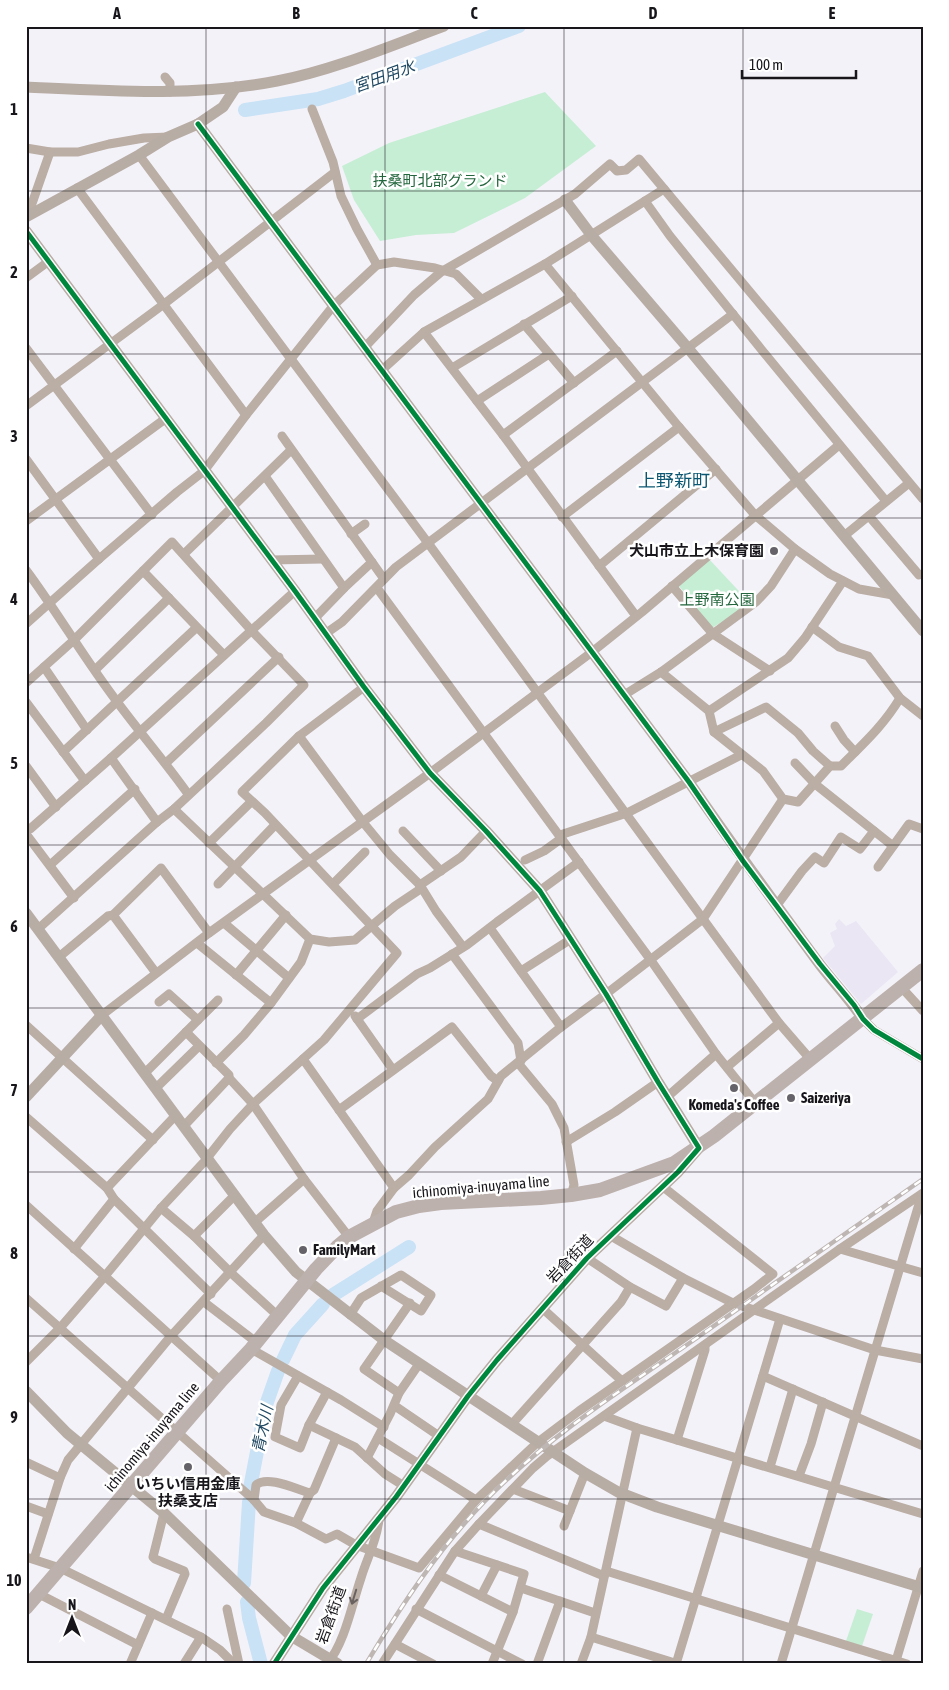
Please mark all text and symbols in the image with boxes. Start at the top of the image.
text: A [112,4,121,22]
text: B [292,4,300,22]
text: C [470,4,478,22]
text: D [649,4,658,22]
text: E [829,4,836,22]
scale bar [742,48,855,80]
water label: 宮田用水 [351,56,419,95]
text: 100 m [749,56,783,73]
text: 1 [10,100,18,118]
park label: 扶桑町北部グランド [372,172,508,189]
text: 2 [10,263,18,281]
text: 3 [10,427,18,445]
district label: 上野新町 [638,470,710,491]
place label: 犬山市立上木保育園 [629,542,764,559]
marker: 犬山市立上木保育園 [768,545,780,557]
text: 4 [9,590,18,608]
park label: 上野南公園 [679,591,755,608]
text: 5 [10,754,18,772]
text: 6 [10,917,18,935]
text: 7 [10,1081,18,1099]
marker: Komeda's Coffee [728,1082,740,1094]
place label: Saizeriya [801,1089,851,1106]
marker: Saizeriya [785,1092,797,1104]
place label: Komeda's Coffee [688,1096,780,1113]
street label: ichinomiya-inuyama line [412,1172,550,1201]
street label: 岩倉街道 [543,1231,596,1286]
place label: FamilyMart [313,1241,376,1258]
text: 8 [10,1244,18,1262]
marker: FamilyMart [297,1244,309,1256]
street label: ichinomiya-inuyama line [101,1378,202,1495]
water label: 青木川 [248,1402,276,1454]
text: 9 [10,1408,18,1426]
marker: いちい信用金庫 扶桑支店 [182,1461,194,1473]
place label: いちい信用金庫 扶桑支店 [135,1475,241,1509]
text: 10 [6,1571,22,1589]
street label: 岩倉街道 [312,1584,349,1646]
one-way arrow [349,1589,359,1605]
north arrow [48,1592,98,1642]
text: N [68,1597,76,1613]

